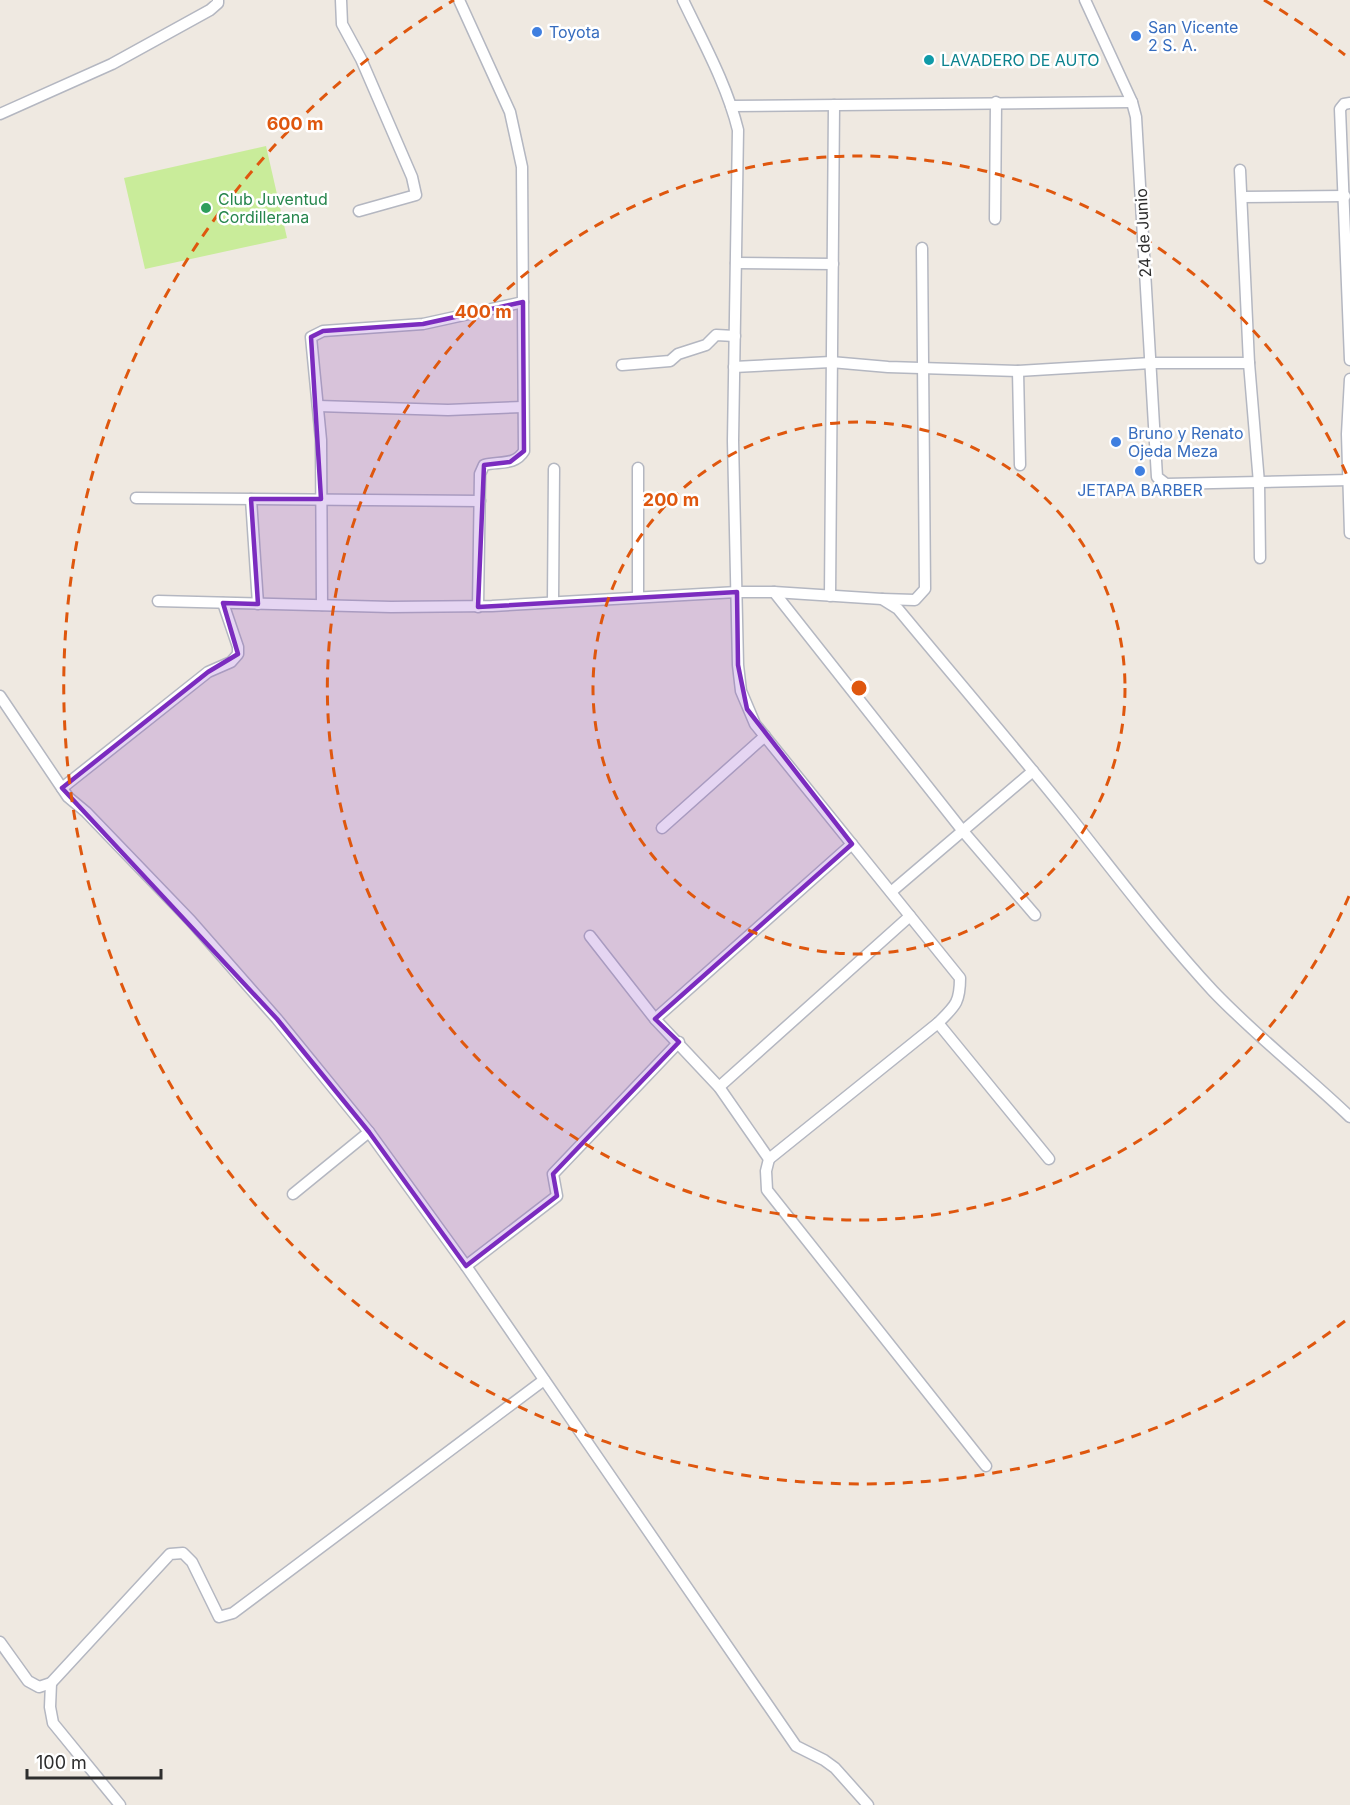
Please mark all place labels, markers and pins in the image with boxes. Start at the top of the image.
place label: San Vicente 2 S. A. [1148,17,1238,55]
place label: Toyota [549,22,600,42]
marker: Toyota [530,25,544,39]
marker: San Vicente 2 S. A. [1129,29,1143,43]
place label: LAVADERO DE AUTO [941,50,1100,70]
marker: LAVADERO DE AUTO [922,53,936,67]
place label: Club Juventud Cordillerana [218,189,328,227]
marker: Club Juventud Cordillerana [199,201,213,215]
place label: Bruno y Renato Ojeda Meza [1128,423,1244,461]
marker: Bruno y Renato Ojeda Meza [1109,435,1123,449]
marker: JETAPA BARBER [1133,464,1147,478]
place label: JETAPA BARBER [1077,480,1203,500]
centre of rings [849,678,869,698]

